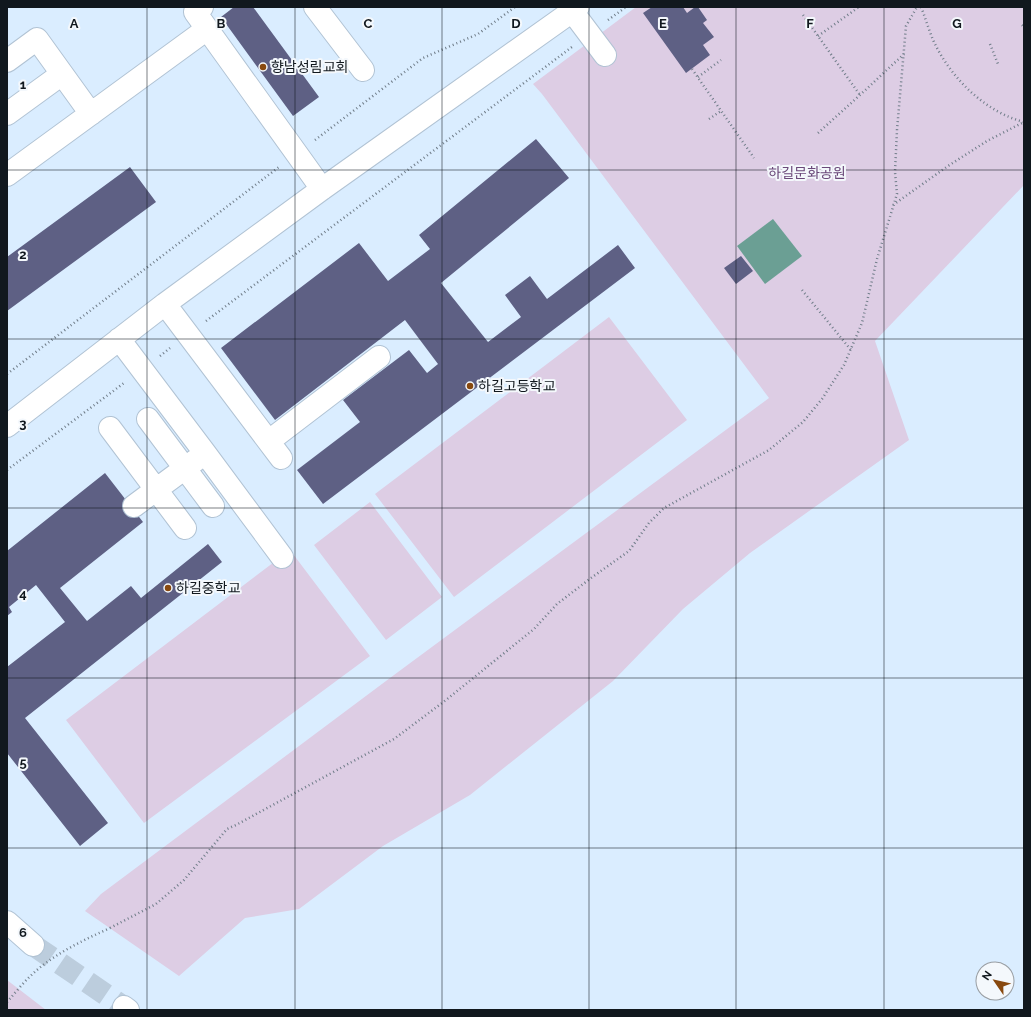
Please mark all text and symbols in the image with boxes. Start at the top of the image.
text: A [70,16,79,31]
text: B [217,16,226,31]
text: C [364,16,373,31]
text: D [511,16,521,31]
text: E [659,16,667,31]
text: F [806,16,814,31]
text: G [952,16,962,31]
place label: 향남성림교회 [271,59,348,75]
marker: 향남성림교회 [258,62,268,72]
text: 1 [20,77,27,92]
park label: 하길문화공원 [768,165,846,181]
text: 2 [19,247,27,262]
place label: 하길고등학교 [478,378,555,394]
marker: 하길고등학교 [465,381,475,391]
text: 3 [19,416,27,431]
place label: 하길중학교 [176,580,241,596]
marker: 하길중학교 [163,583,173,593]
text: 4 [19,586,27,601]
text: 5 [19,755,27,770]
text: 6 [19,925,27,940]
north arrow [975,961,1015,1001]
text: N [979,969,995,983]

